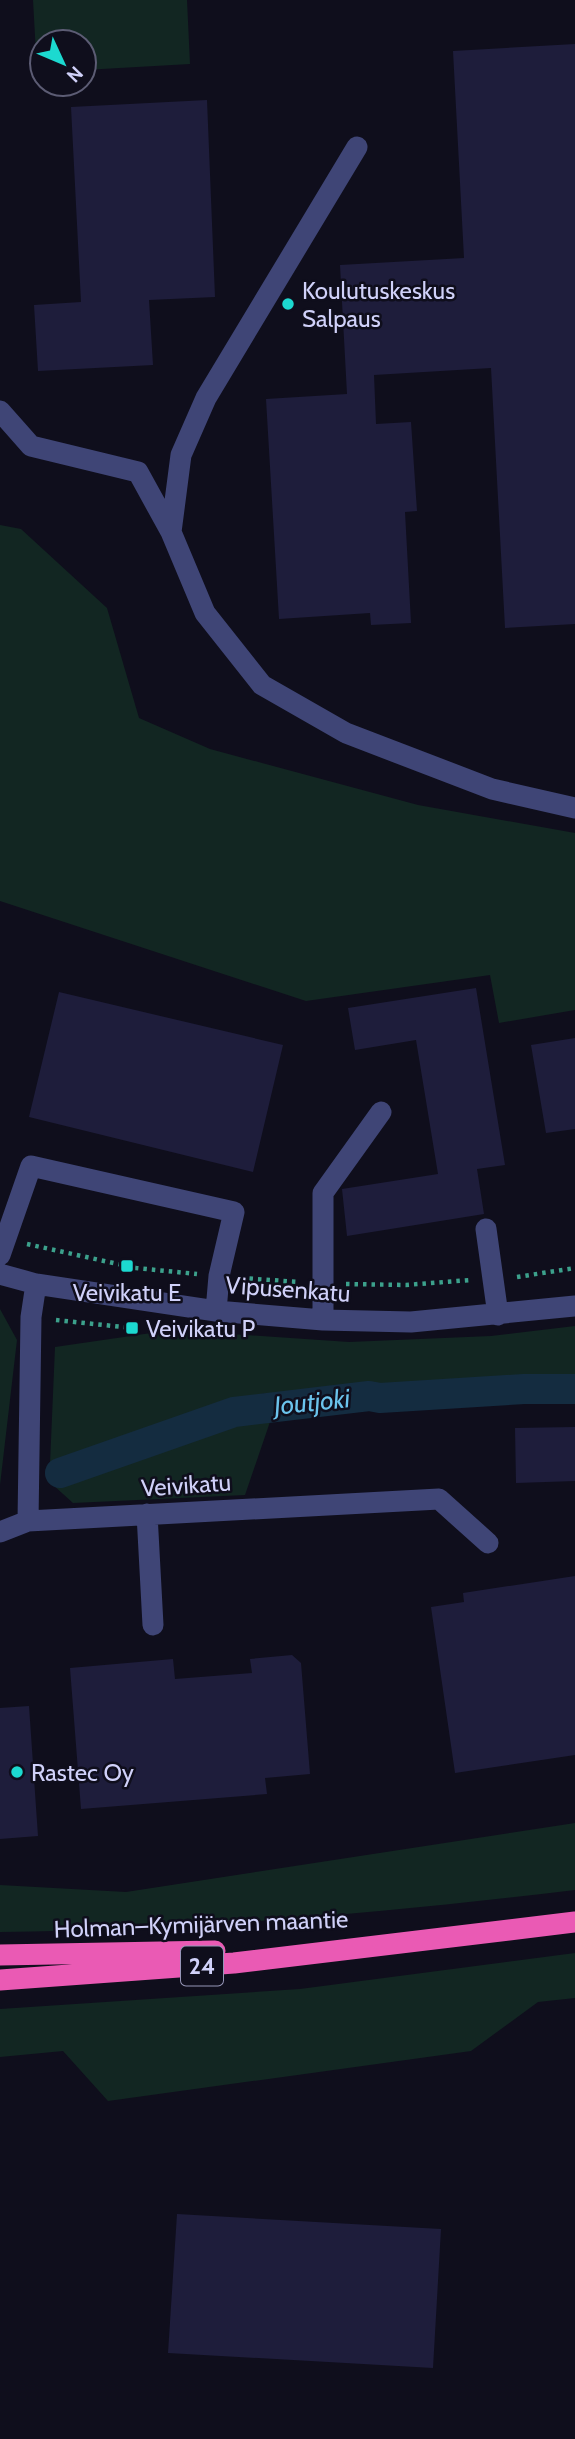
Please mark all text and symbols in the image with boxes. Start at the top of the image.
north arrow [28,28,98,98]
text: N [62,62,88,87]
place label: Koulutuskeskus Salpaus [302,276,455,333]
marker: Koulutuskeskus Salpaus [280,296,296,312]
marker: Veivikatu E [119,1258,135,1274]
street label: Vipusenkatu [225,1270,351,1308]
place label: Veivikatu E [73,1278,181,1307]
place label: Veivikatu P [146,1314,255,1343]
marker: Veivikatu P [124,1320,140,1336]
water label: Joutjoki [270,1382,352,1422]
street label: Veivikatu [140,1467,232,1503]
place label: Rastec Oy [31,1758,134,1787]
marker: Rastec Oy [9,1764,25,1780]
street label: Holman–Kymijärven maantie [53,1904,349,1944]
road number: 24 [181,1946,223,1985]

